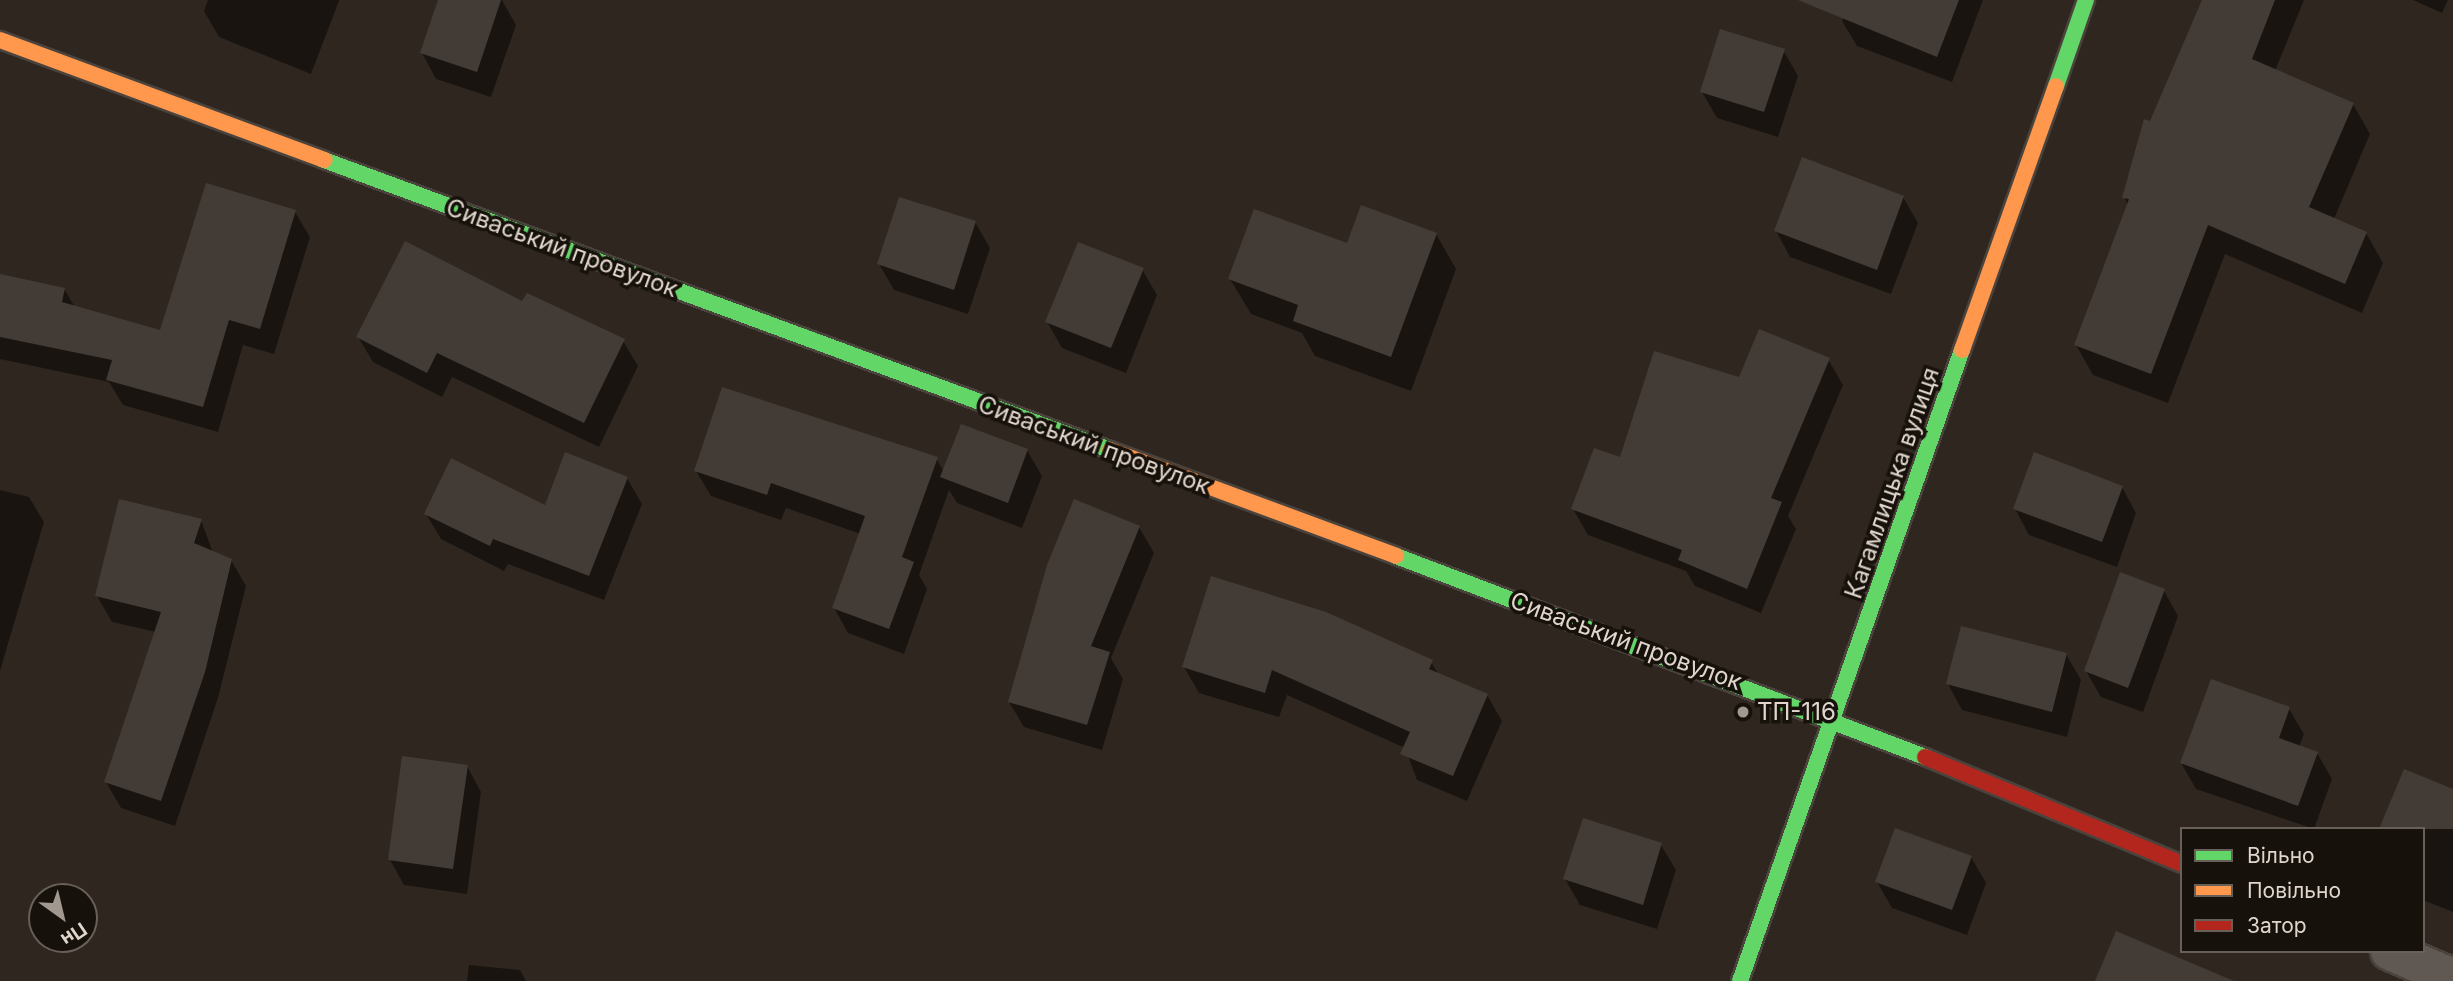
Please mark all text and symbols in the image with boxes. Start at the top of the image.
street label: Сиваський провулок [442,193,682,303]
street label: Кагамлицька вулиця [1839,364,1945,602]
street label: Сиваський провулок [974,390,1214,500]
street label: Сиваський провулок [1506,586,1746,696]
place label: ТП-116 [1757,698,1836,726]
marker: ТП-116 [1735,704,1751,720]
legend [2180,827,2425,953]
text: Вільно [2247,843,2315,868]
text: Повільно [2247,878,2341,903]
north arrow [28,883,98,953]
text: Затор [2247,913,2307,938]
text: Пн [57,917,91,951]

